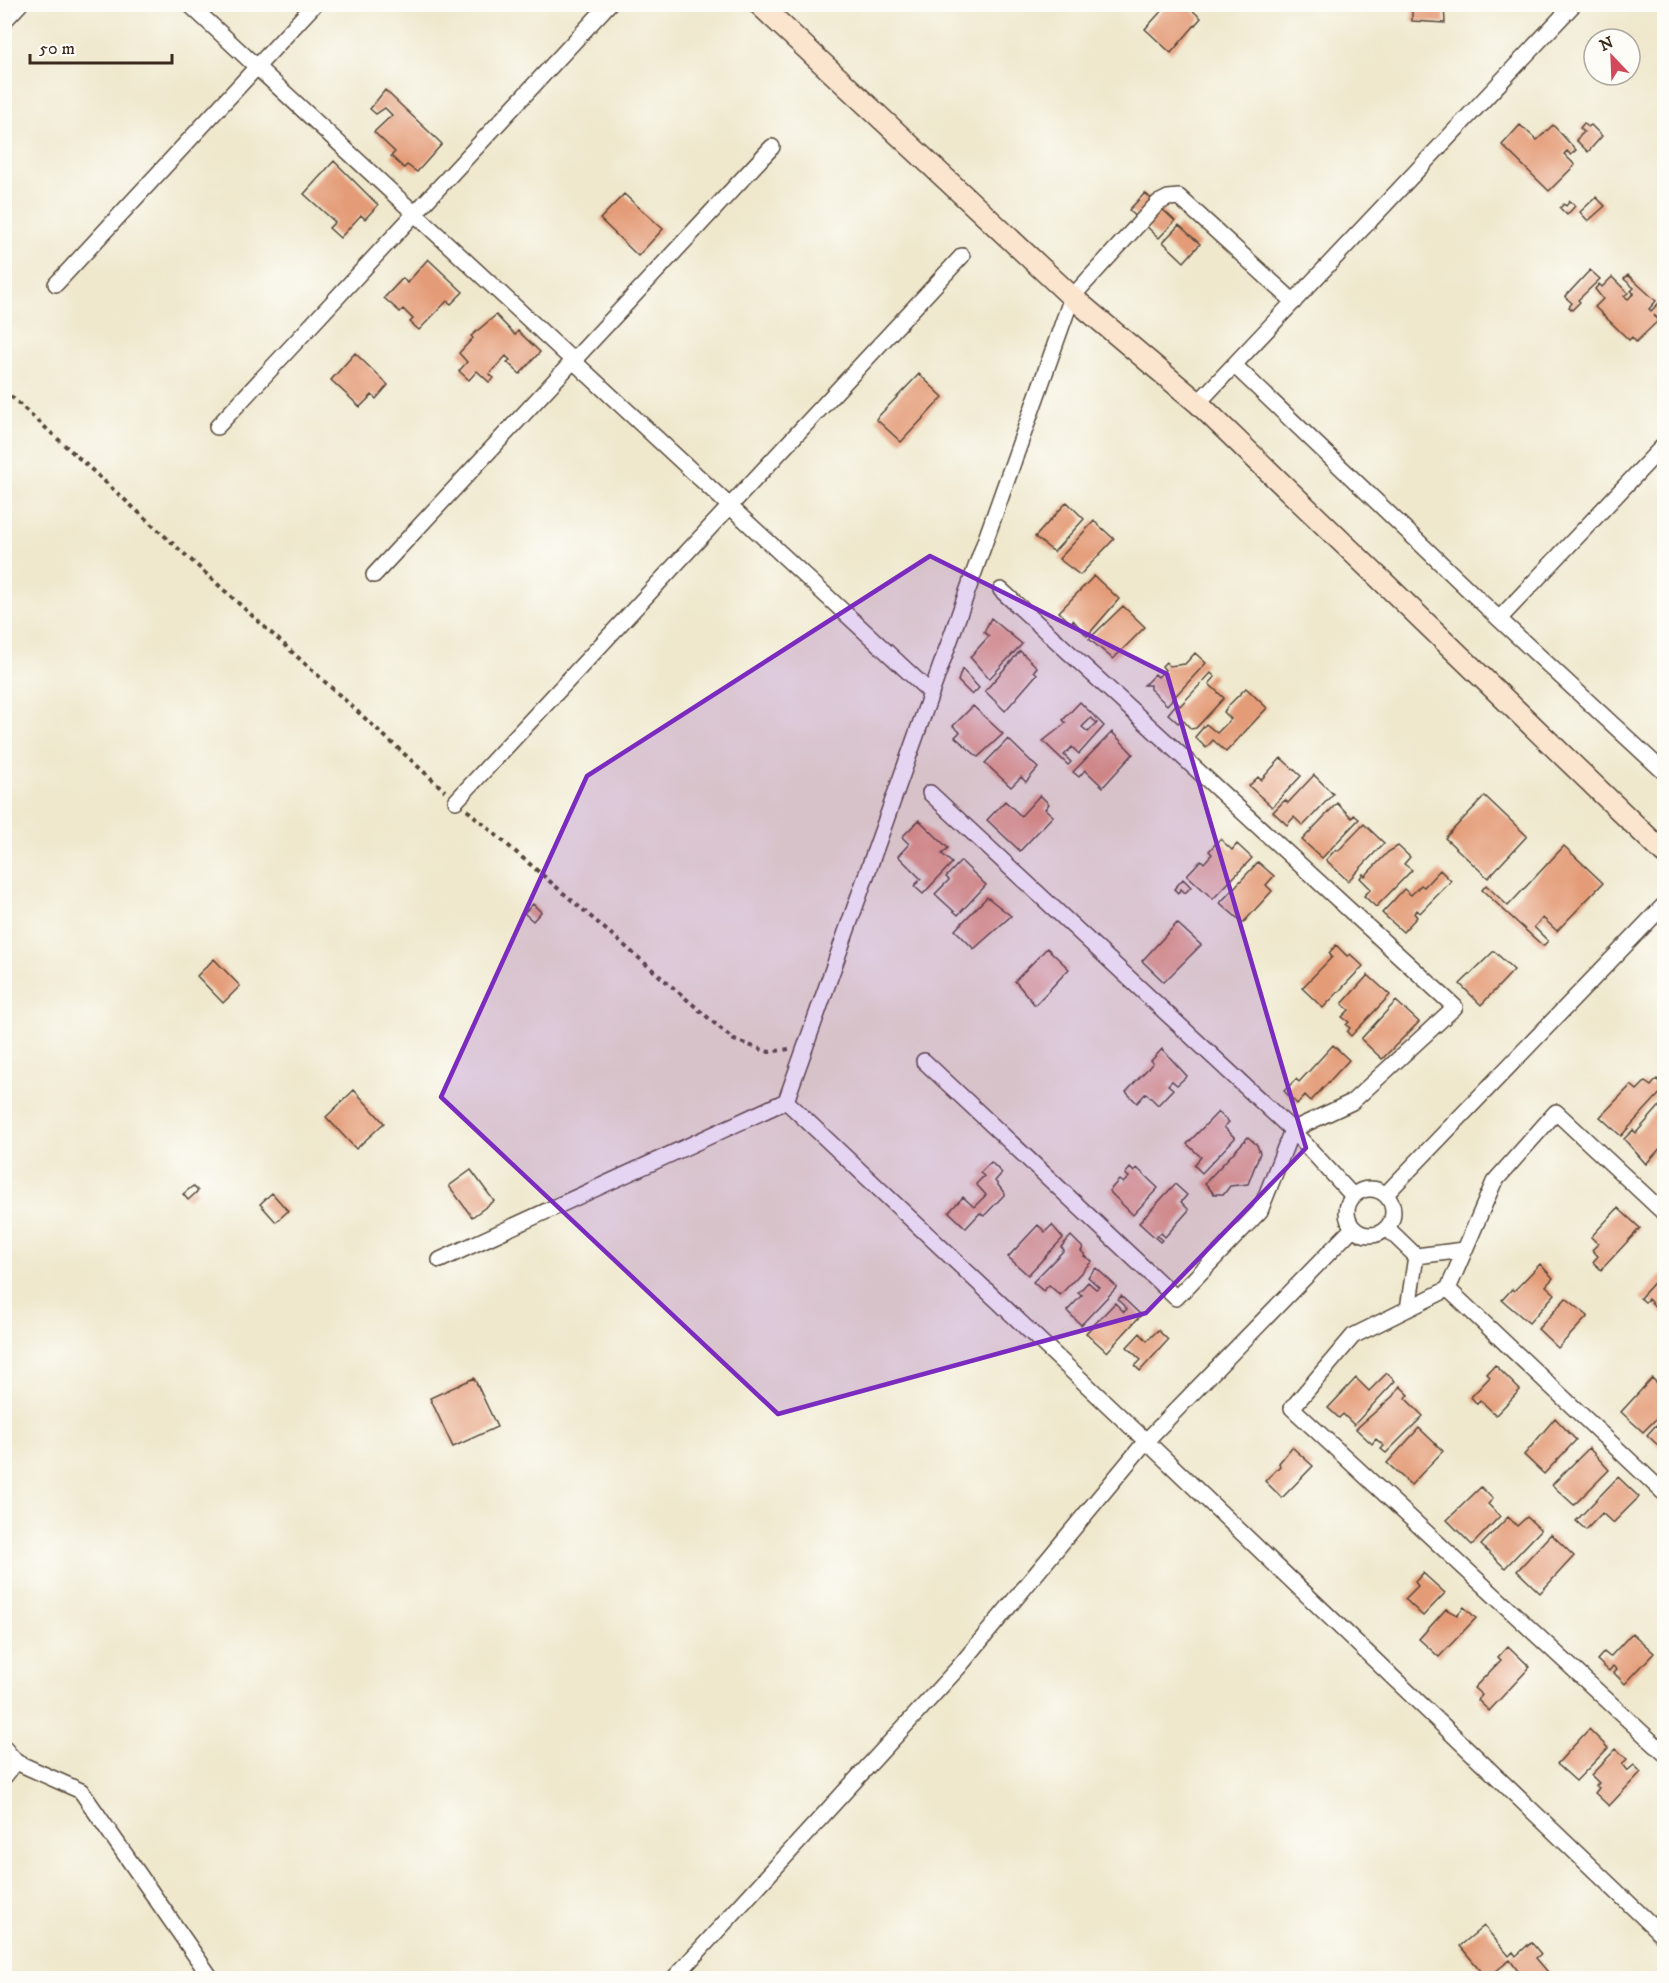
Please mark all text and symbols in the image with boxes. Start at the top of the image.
scale bar [30,27,172,65]
north arrow [1582,27,1642,87]
text: N [1597,32,1616,56]
text: 50 m [39,38,75,60]

